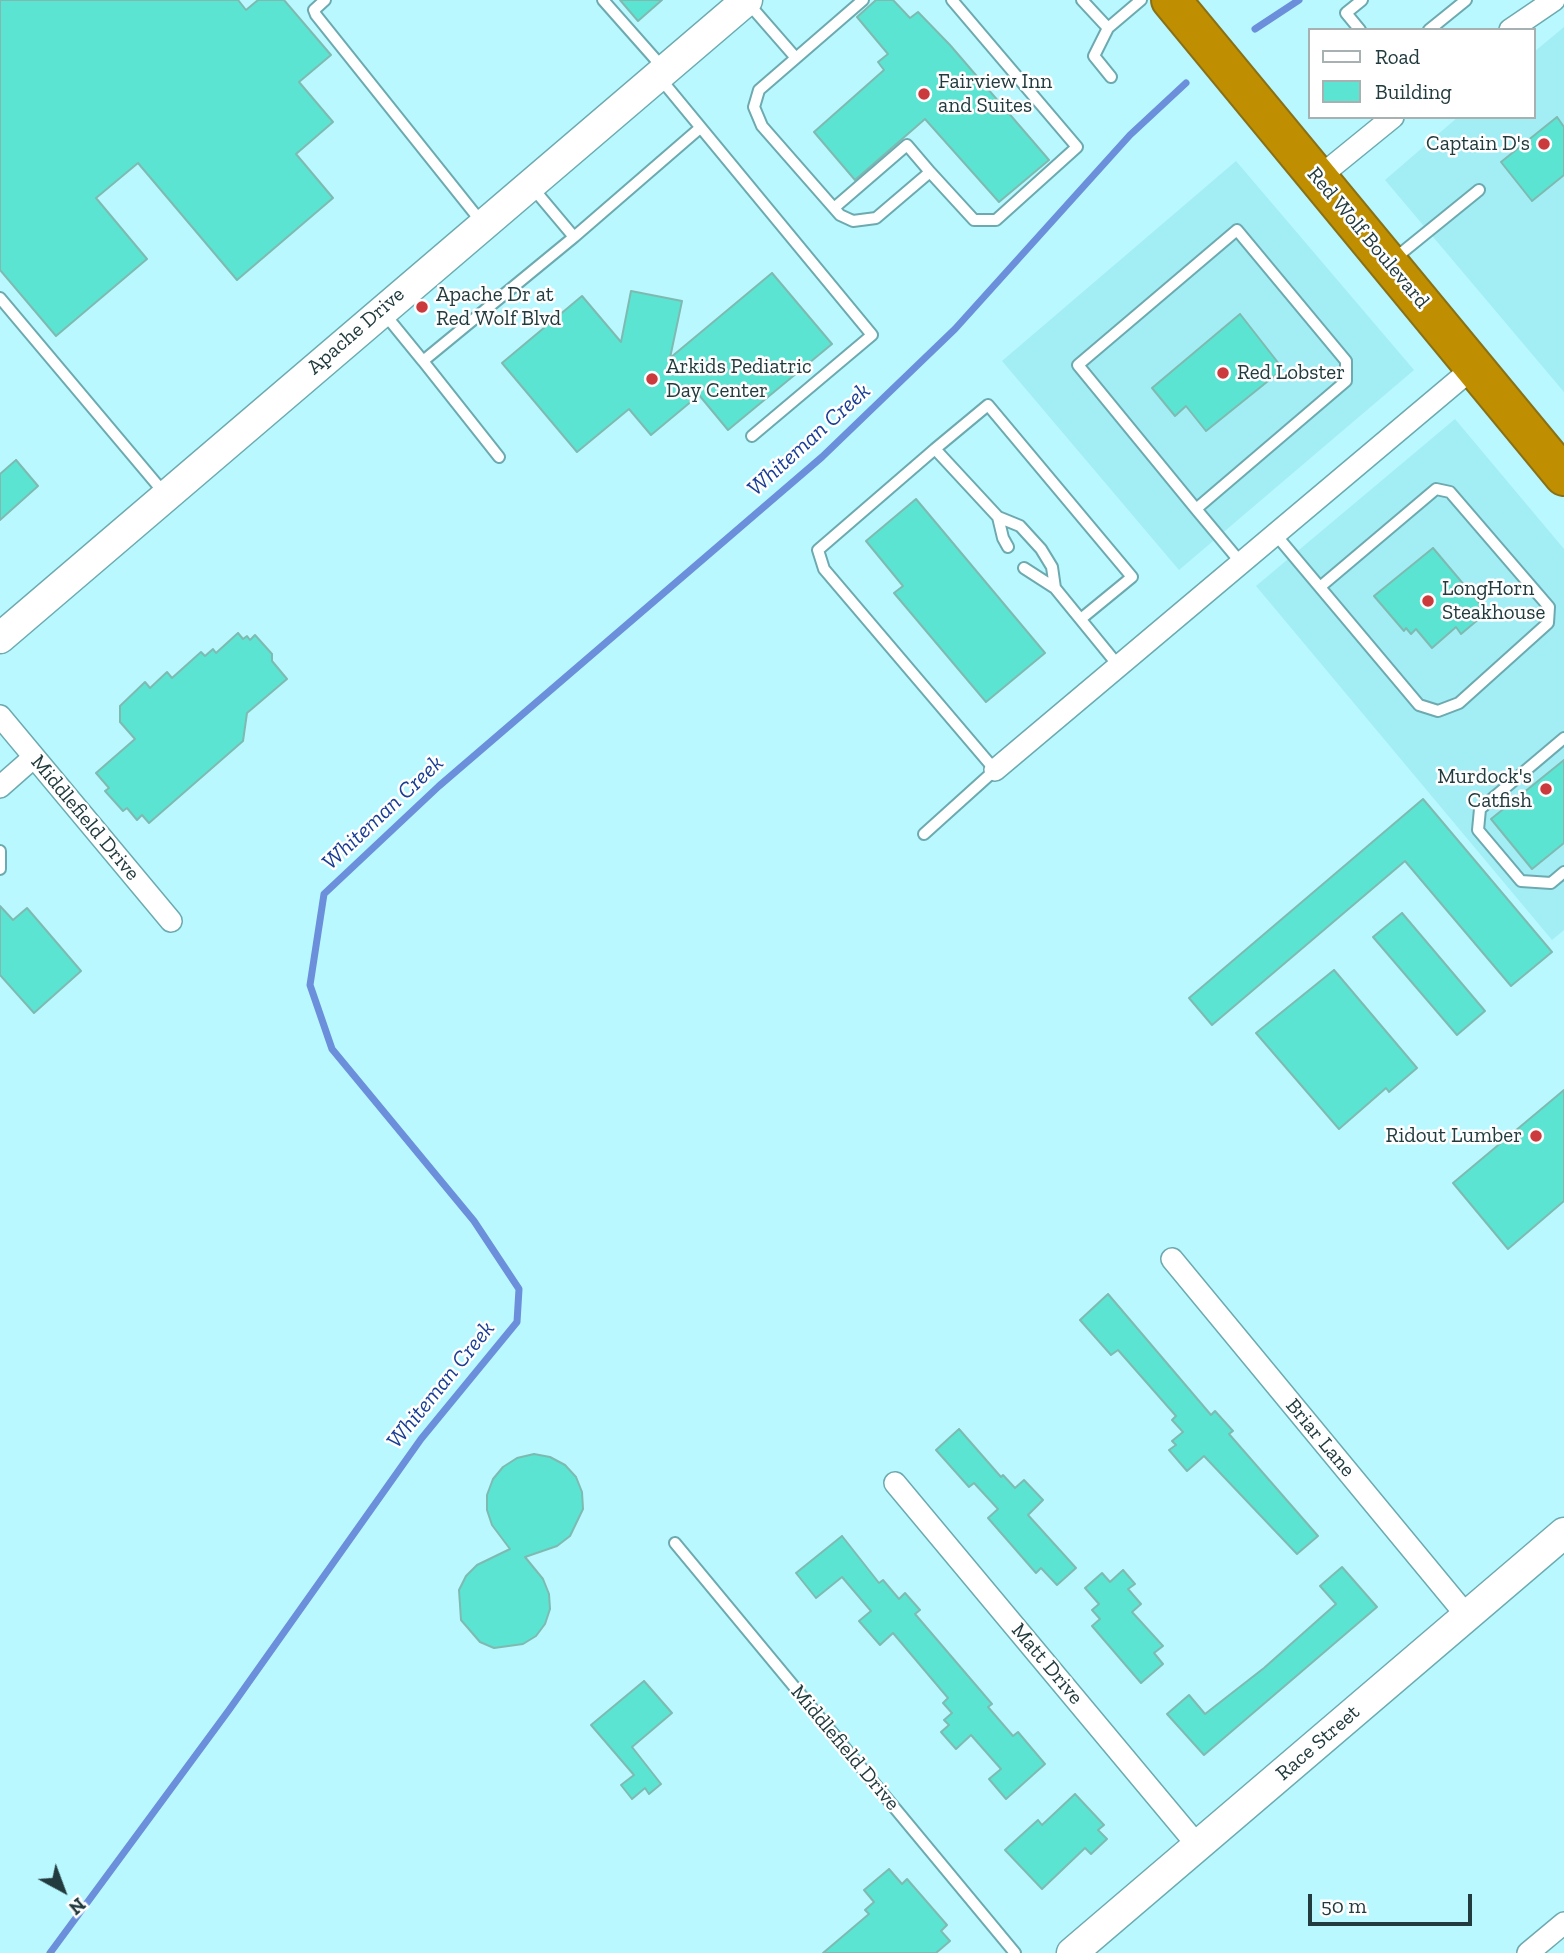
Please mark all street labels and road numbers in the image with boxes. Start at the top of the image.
street label: Red Wolf Boulevard [1302,162,1434,314]
street label: Apache Drive [302,282,410,380]
street label: Middlefield Drive [25,750,145,886]
street label: Briar Lane [1280,1394,1360,1482]
street label: Matt Drive [1006,1618,1088,1710]
street label: Middlefield Drive [785,1680,905,1816]
street label: Race Street [1271,1700,1365,1786]

